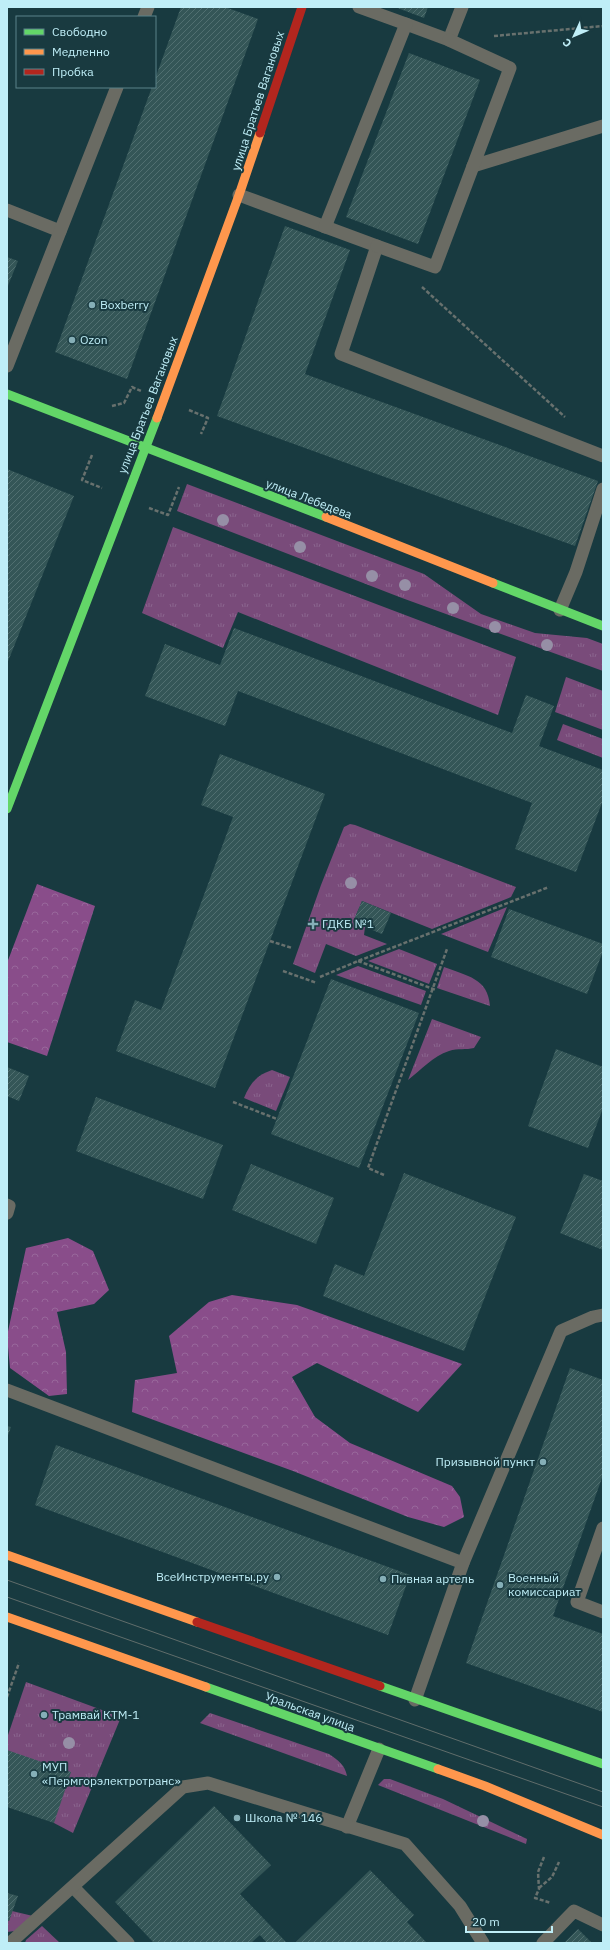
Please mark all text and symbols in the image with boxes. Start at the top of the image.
legend [16,16,156,88]
north arrow [554,16,594,56]
text: Свободно [52,24,108,39]
street label: улица Братьев Вагановых [228,29,287,173]
text: С [559,36,574,50]
text: Медленно [52,44,110,59]
text: Пробка [52,64,94,79]
place label: Boxberry [100,297,149,312]
marker: Boxberry [87,300,97,310]
place label: Ozon [80,332,107,347]
street label: улица Братьев Вагановых [114,334,181,476]
marker: Ozon [67,335,77,345]
street label: улица Лебедева [264,475,355,522]
place label: ГДКБ №1 [322,916,374,931]
marker: ГДКБ №1 [307,918,319,930]
place label: Призывной пункт [435,1454,535,1469]
marker: Призывной пункт [538,1457,548,1467]
place label: ВсеИнструменты.ру [156,1569,269,1584]
place label: Военный комиссариат [508,1570,581,1599]
place label: Пивная артель [391,1571,474,1586]
marker: ВсеИнструменты.ру [272,1572,282,1582]
marker: Пивная артель [378,1574,388,1584]
marker: Военный комиссариат [495,1580,505,1590]
street label: Уральская улица [263,1688,358,1735]
place label: Трамвай КТМ-1 [52,1707,140,1722]
marker: Трамвай КТМ-1 [39,1710,49,1720]
place label: МУП «Пермгорэлектротранс» [42,1759,181,1788]
marker: МУП «Пермгорэлектротранс» [29,1769,39,1779]
place label: Школа № 146 [245,1810,322,1825]
marker: Школа № 146 [232,1813,242,1823]
scale bar [466,1908,552,1934]
text: 20 m [472,1914,500,1929]

